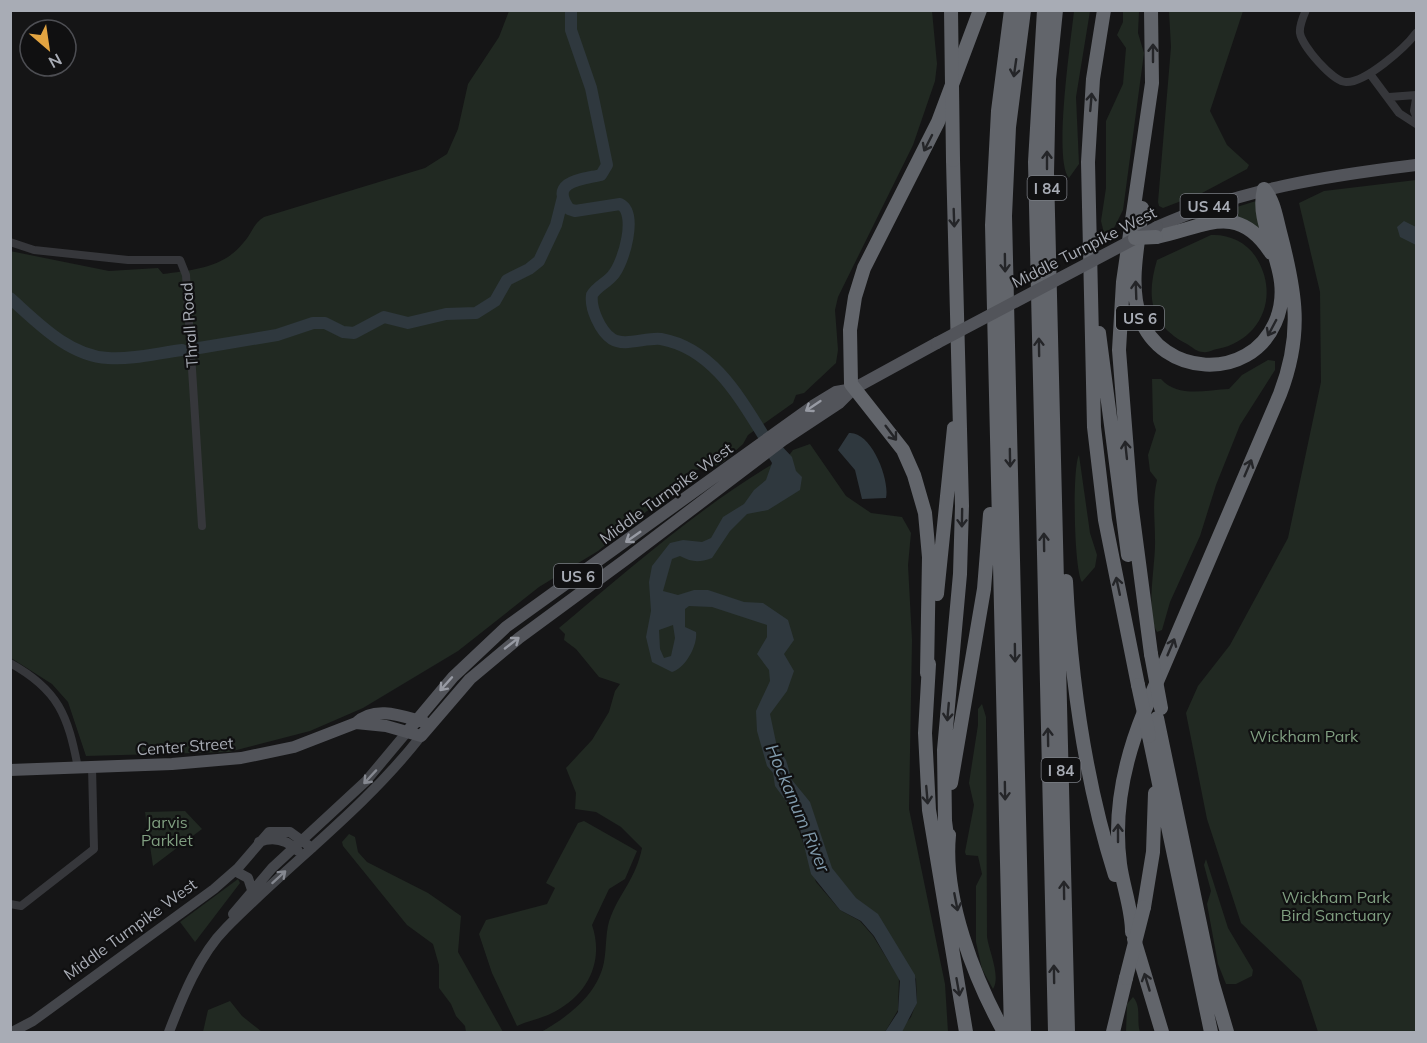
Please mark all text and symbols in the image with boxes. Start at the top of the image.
north arrow [18,18,78,78]
one-way arrow [1147,43,1159,63]
text: N [45,49,65,73]
one-way arrow [1010,58,1021,78]
one-way arrow [1086,92,1097,112]
one-way arrow [921,133,933,151]
one-way arrow [1041,150,1053,170]
road number: I 84 [1028,176,1066,200]
road number: US 44 [1180,194,1238,218]
street label: Middle Turnpike West [1008,202,1160,292]
one-way arrow [949,208,960,228]
one-way arrow [999,252,1011,272]
one-way arrow [1130,281,1142,301]
street label: Thrall Road [176,282,202,368]
road number: US 6 [1116,306,1164,330]
one-way arrow [1266,318,1277,336]
one-way arrow [1033,338,1045,358]
one-way arrow [806,400,822,412]
one-way arrow [884,425,897,441]
street label: Middle Turnpike West [596,438,737,548]
one-way arrow [1120,441,1131,461]
one-way arrow [1004,447,1016,467]
one-way arrow [1243,459,1254,478]
one-way arrow [956,507,968,527]
one-way arrow [626,531,642,544]
one-way arrow [1038,533,1049,553]
road number: US 6 [554,564,602,588]
one-way arrow [1112,577,1123,596]
one-way arrow [504,636,520,649]
one-way arrow [1166,638,1177,657]
one-way arrow [1009,642,1020,662]
one-way arrow [439,677,453,692]
one-way arrow [942,702,953,722]
park label: Wickham Park [1250,726,1359,746]
one-way arrow [1043,728,1054,748]
street label: Center Street [136,733,234,759]
water label: Hockanum River [761,741,836,877]
road number: I 84 [1042,758,1080,782]
one-way arrow [363,769,377,784]
one-way arrow [1000,781,1011,801]
one-way arrow [922,784,933,804]
park label: Jarvis Parklet [141,812,193,850]
one-way arrow [1112,823,1124,843]
one-way arrow [272,870,287,884]
street label: Middle Turnpike West [60,874,201,984]
one-way arrow [1059,881,1070,901]
park label: Wickham Park Bird Sanctuary [1281,887,1392,925]
one-way arrow [951,892,962,911]
one-way arrow [1048,965,1060,985]
one-way arrow [1141,973,1152,992]
one-way arrow [953,977,964,996]

